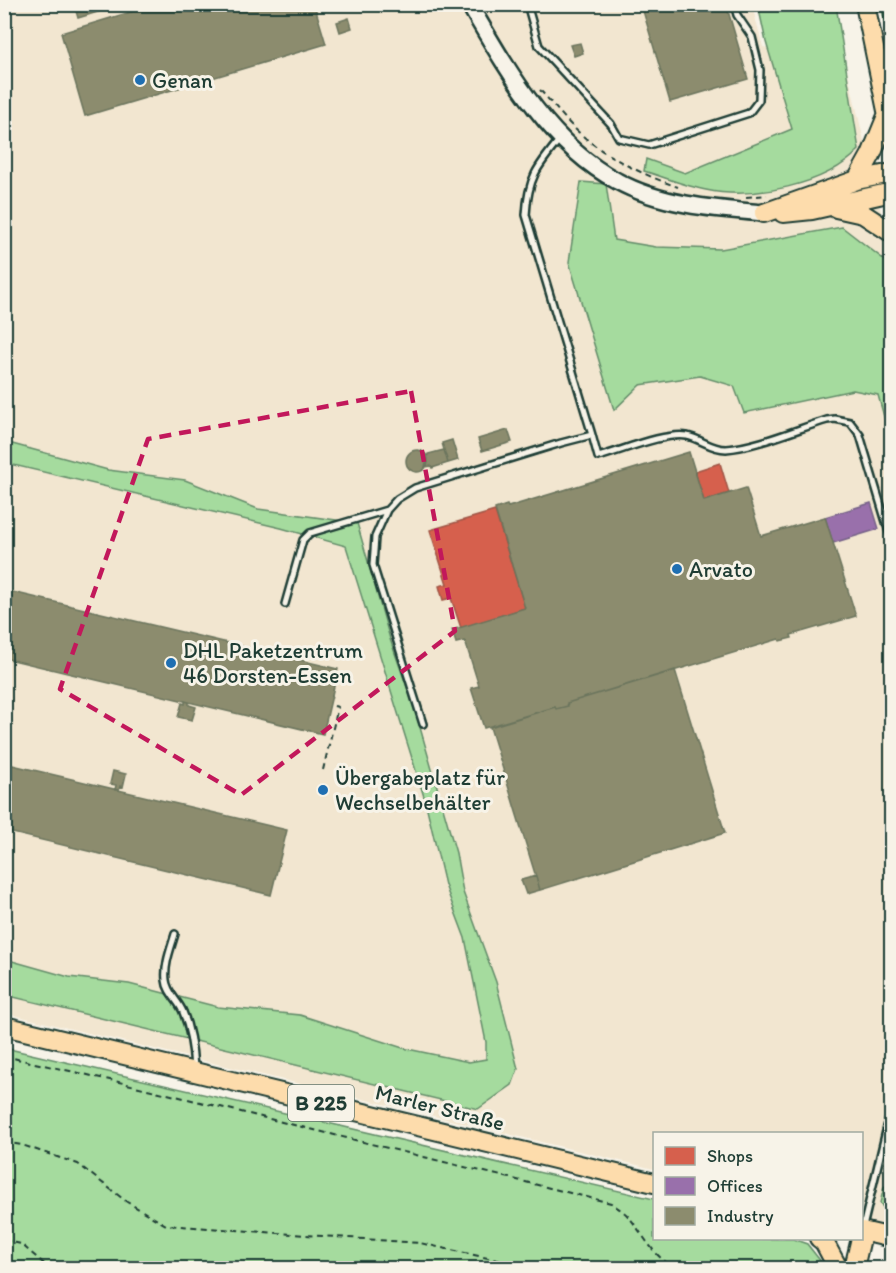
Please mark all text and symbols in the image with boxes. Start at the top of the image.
place label: Genan [152,67,213,94]
marker: Genan [133,73,147,87]
place label: Arvato [689,556,753,583]
marker: Arvato [670,562,684,576]
place label: DHL Paketzentrum 46 Dorsten-Essen [183,637,364,689]
marker: DHL Paketzentrum 46 Dorsten-Essen [164,656,178,670]
place label: Übergabeplatz für Wechselbehälter [335,764,505,816]
marker: Übergabeplatz für Wechselbehälter [316,783,330,797]
street label: Marler Straße [372,1078,507,1137]
road number: B 225 [288,1085,354,1121]
legend [653,1132,863,1240]
text: Shops [707,1145,753,1167]
text: Offices [707,1175,763,1197]
text: Industry [707,1205,774,1227]

